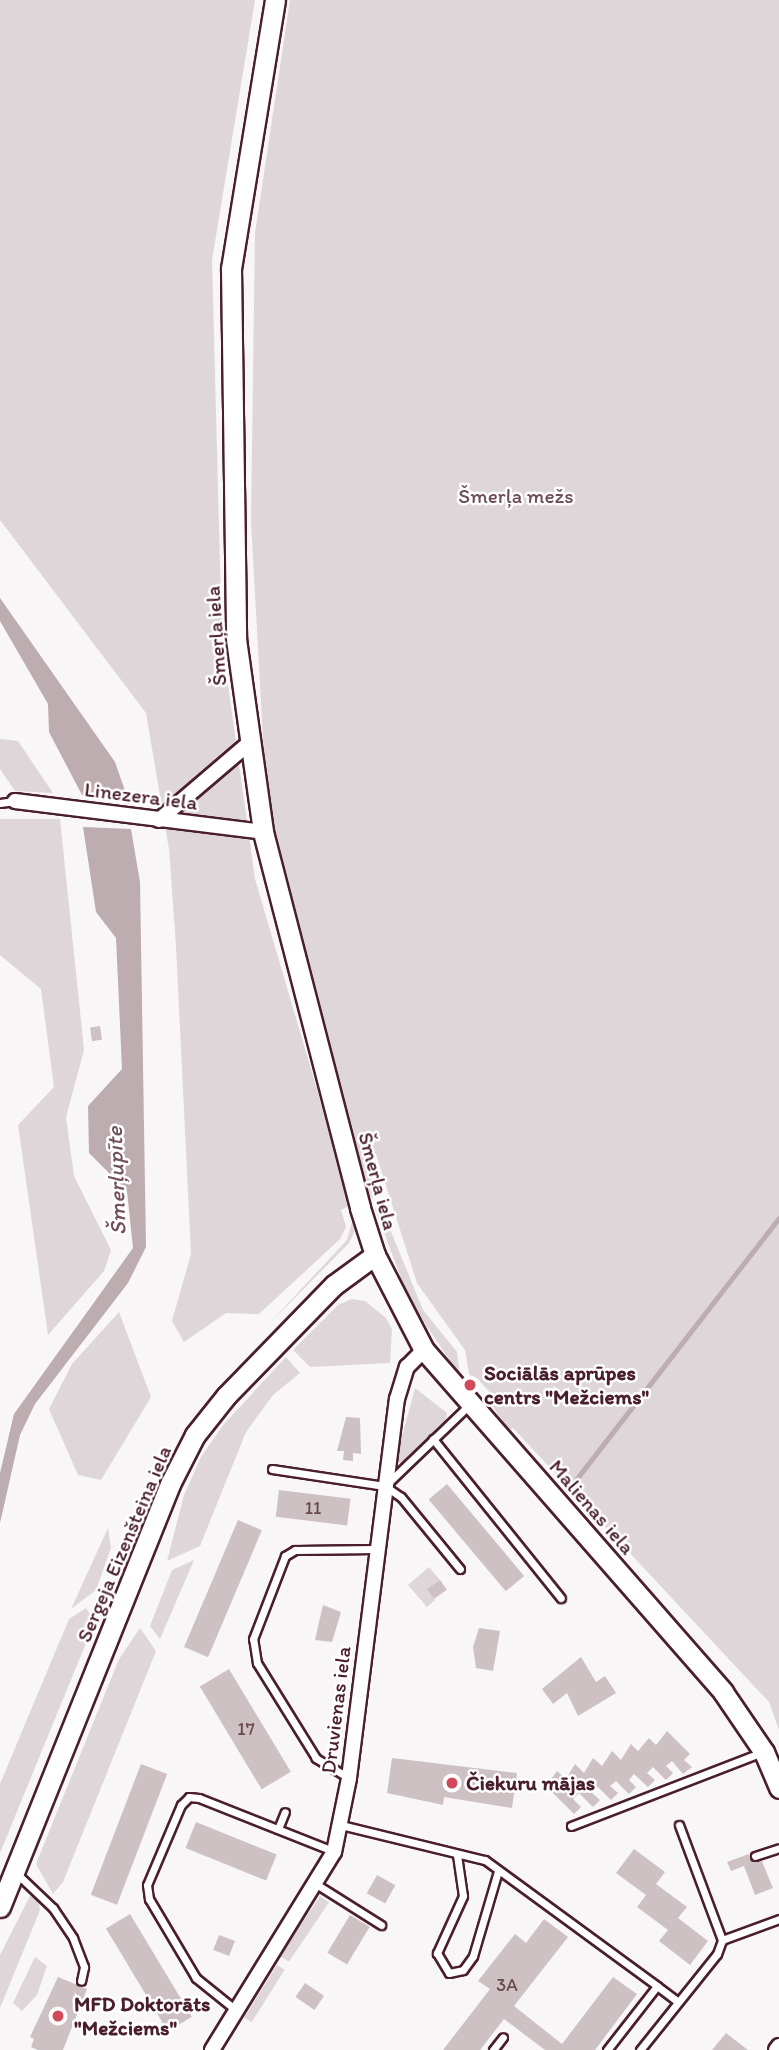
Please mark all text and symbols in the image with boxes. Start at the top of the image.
park label: Šmerļa mežs [458,483,574,509]
street label: Šmerļa iela [200,585,232,687]
street label: Linezera iela [83,777,199,815]
water label: Šmerļupīte [100,1126,132,1236]
street label: Šmerļa iela [353,1129,403,1233]
place label: Sociālās aprūpes centrs "Mežciems" [484,1360,649,1410]
marker: Sociālās aprūpes centrs "Mežciems" [462,1377,478,1393]
street label: Sergeja Eizenšteina iela [71,1442,177,1646]
street label: Malienas iela [544,1454,640,1560]
house number: 11 [305,1497,321,1519]
street label: Druvienas iela [316,1645,356,1775]
house number: 17 [237,1718,255,1740]
place label: Čiekuru mājas [466,1770,596,1796]
marker: Čiekuru mājas [444,1775,460,1791]
house number: 3A [496,1974,518,1996]
place label: MFD Doktorāts "Mežciems" [74,1991,210,2041]
marker: MFD Doktorāts "Mežciems" [48,2006,68,2026]

